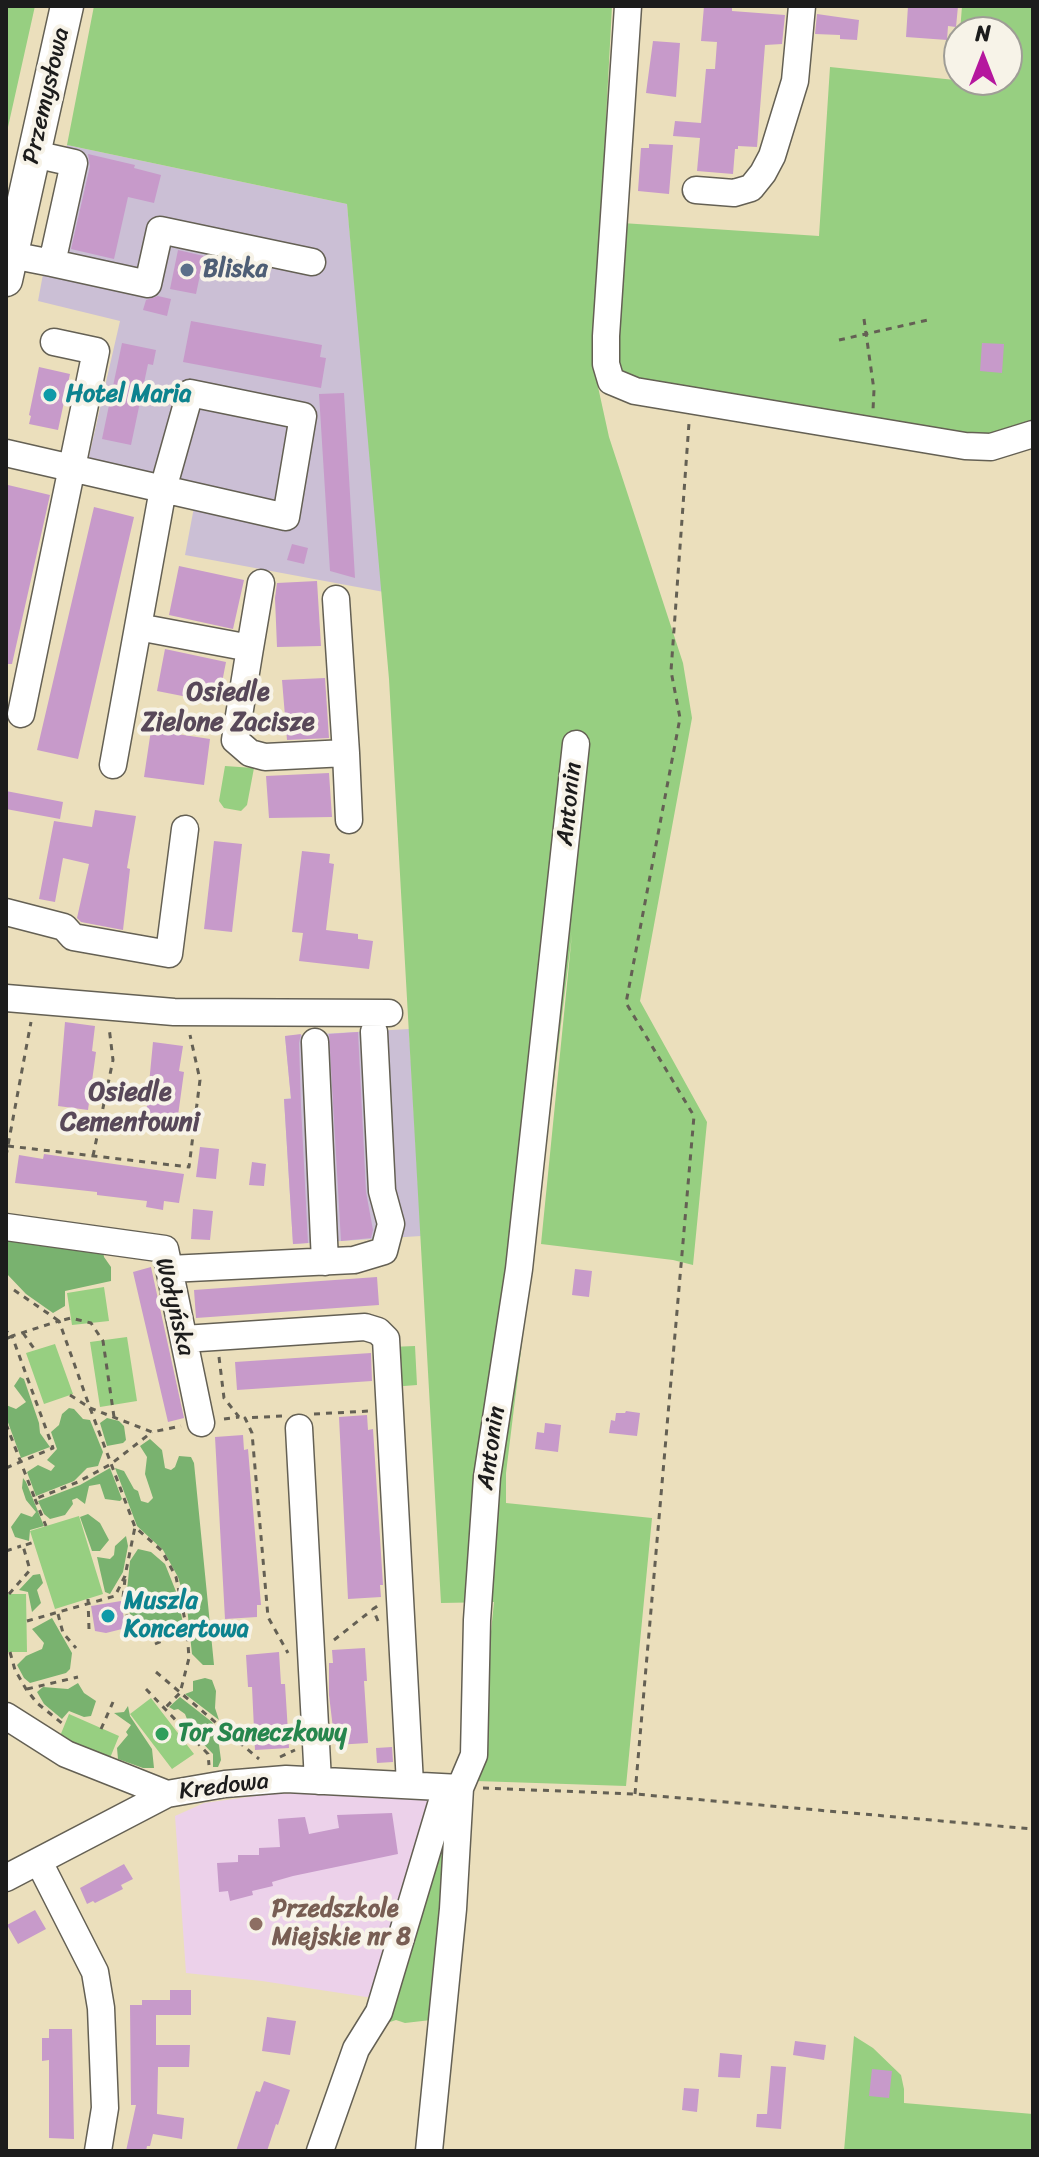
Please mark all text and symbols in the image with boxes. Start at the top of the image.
text: N [975,14,991,53]
north arrow [943,16,1023,96]
street label: Przemysłowa [17,25,77,167]
place label: Bliska [203,256,267,284]
marker: Bliska [178,261,196,279]
place label: Hotel Maria [66,381,191,409]
marker: Hotel Maria [41,386,59,404]
district label: Osiedle Zielone Zacisze [141,677,315,738]
street label: Antonin [551,761,589,847]
district label: Osiedle Cementowni [60,1077,200,1138]
street label: Wołyńska [148,1255,200,1359]
street label: Antonin [472,1404,512,1492]
place label: Muszla Koncertowa [124,1588,249,1644]
marker: Muszla Koncertowa [99,1607,117,1625]
place label: Tor Saneczkowy [178,1720,347,1748]
marker: Tor Saneczkowy [153,1725,171,1743]
street label: Kredowa [177,1767,271,1807]
place label: Przedszkole Miejskie nr 8 [272,1896,411,1952]
marker: Przedszkole Miejskie nr 8 [247,1915,265,1933]

